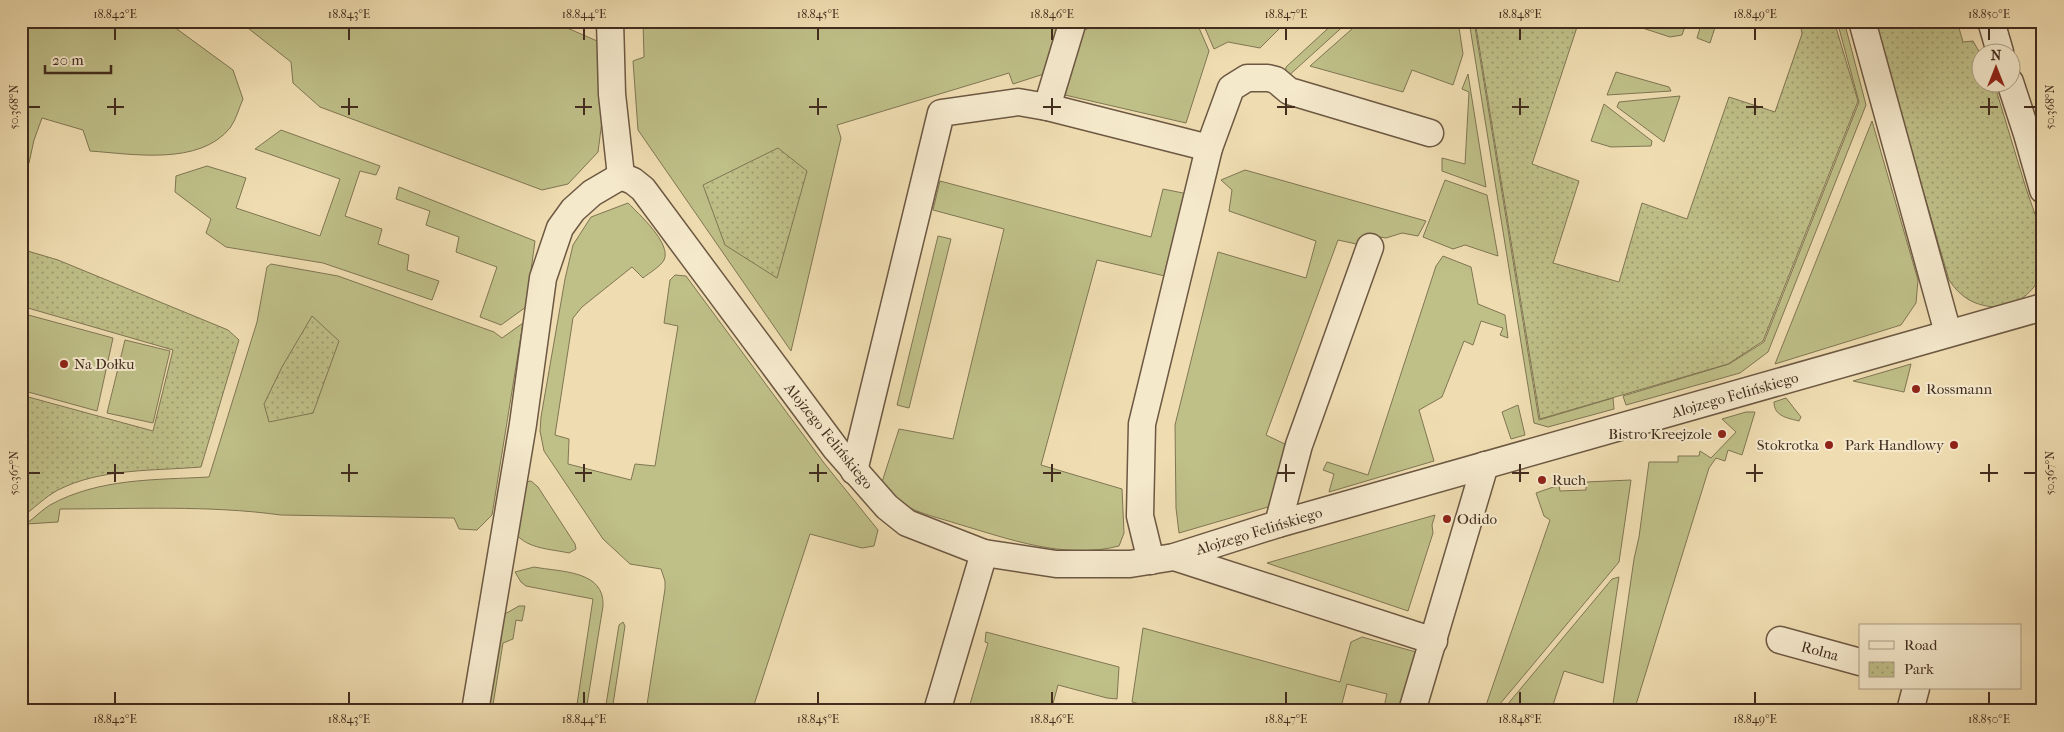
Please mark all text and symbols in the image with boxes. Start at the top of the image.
text: 18.842°E [93,7,137,21]
text: 18.843°E [328,7,370,21]
text: 18.844°E [562,7,606,21]
text: 18.845°E [797,7,839,21]
text: 18.846°E [1030,7,1074,21]
text: 18.847°E [1265,7,1307,21]
text: 18.848°E [1498,7,1542,21]
text: 18.849°E [1733,7,1777,21]
text: 18.850°E [1968,7,2010,21]
scale bar [45,42,111,74]
north arrow [1972,42,2022,92]
text: N [1991,47,2002,64]
text: 20 m [52,51,84,69]
text: 50.368°N [7,84,21,130]
text: 50.368°N [2043,84,2057,130]
place label: Na Dołku [74,355,135,373]
marker: Na Dołku [58,358,70,370]
street label: Alojzego Felińskiego [1668,368,1801,422]
street label: Alojzego Felińskiego [780,379,878,493]
place label: Rossmann [1926,380,1992,398]
marker: Rossmann [1910,383,1922,395]
place label: Bistro Kreejzole [1608,425,1713,443]
marker: Bistro Kreejzole [1716,428,1728,440]
place label: Stokrotka [1757,436,1820,454]
place label: Park Handlowy [1845,436,1945,454]
marker: Stokrotka [1823,439,1835,451]
marker: Park Handlowy [1948,439,1960,451]
text: 50.367°N [7,451,21,495]
text: 50.367°N [2043,451,2057,495]
place label: Ruch [1552,471,1587,489]
marker: Ruch [1536,474,1548,486]
street label: Alojzego Felińskiego [1193,503,1325,559]
place label: Odido [1457,510,1498,528]
marker: Odido [1441,513,1453,525]
legend [1859,624,2022,690]
text: Road [1904,636,1938,654]
street label: Rolna [1799,637,1842,665]
text: Park [1904,660,1934,678]
text: 18.842°E [93,712,137,726]
text: 18.843°E [328,712,370,726]
text: 18.844°E [562,712,606,726]
text: 18.845°E [797,712,839,726]
text: 18.846°E [1030,712,1074,726]
text: 18.847°E [1265,712,1307,726]
text: 18.848°E [1498,712,1542,726]
text: 18.849°E [1733,712,1777,726]
text: 18.850°E [1968,712,2010,726]

